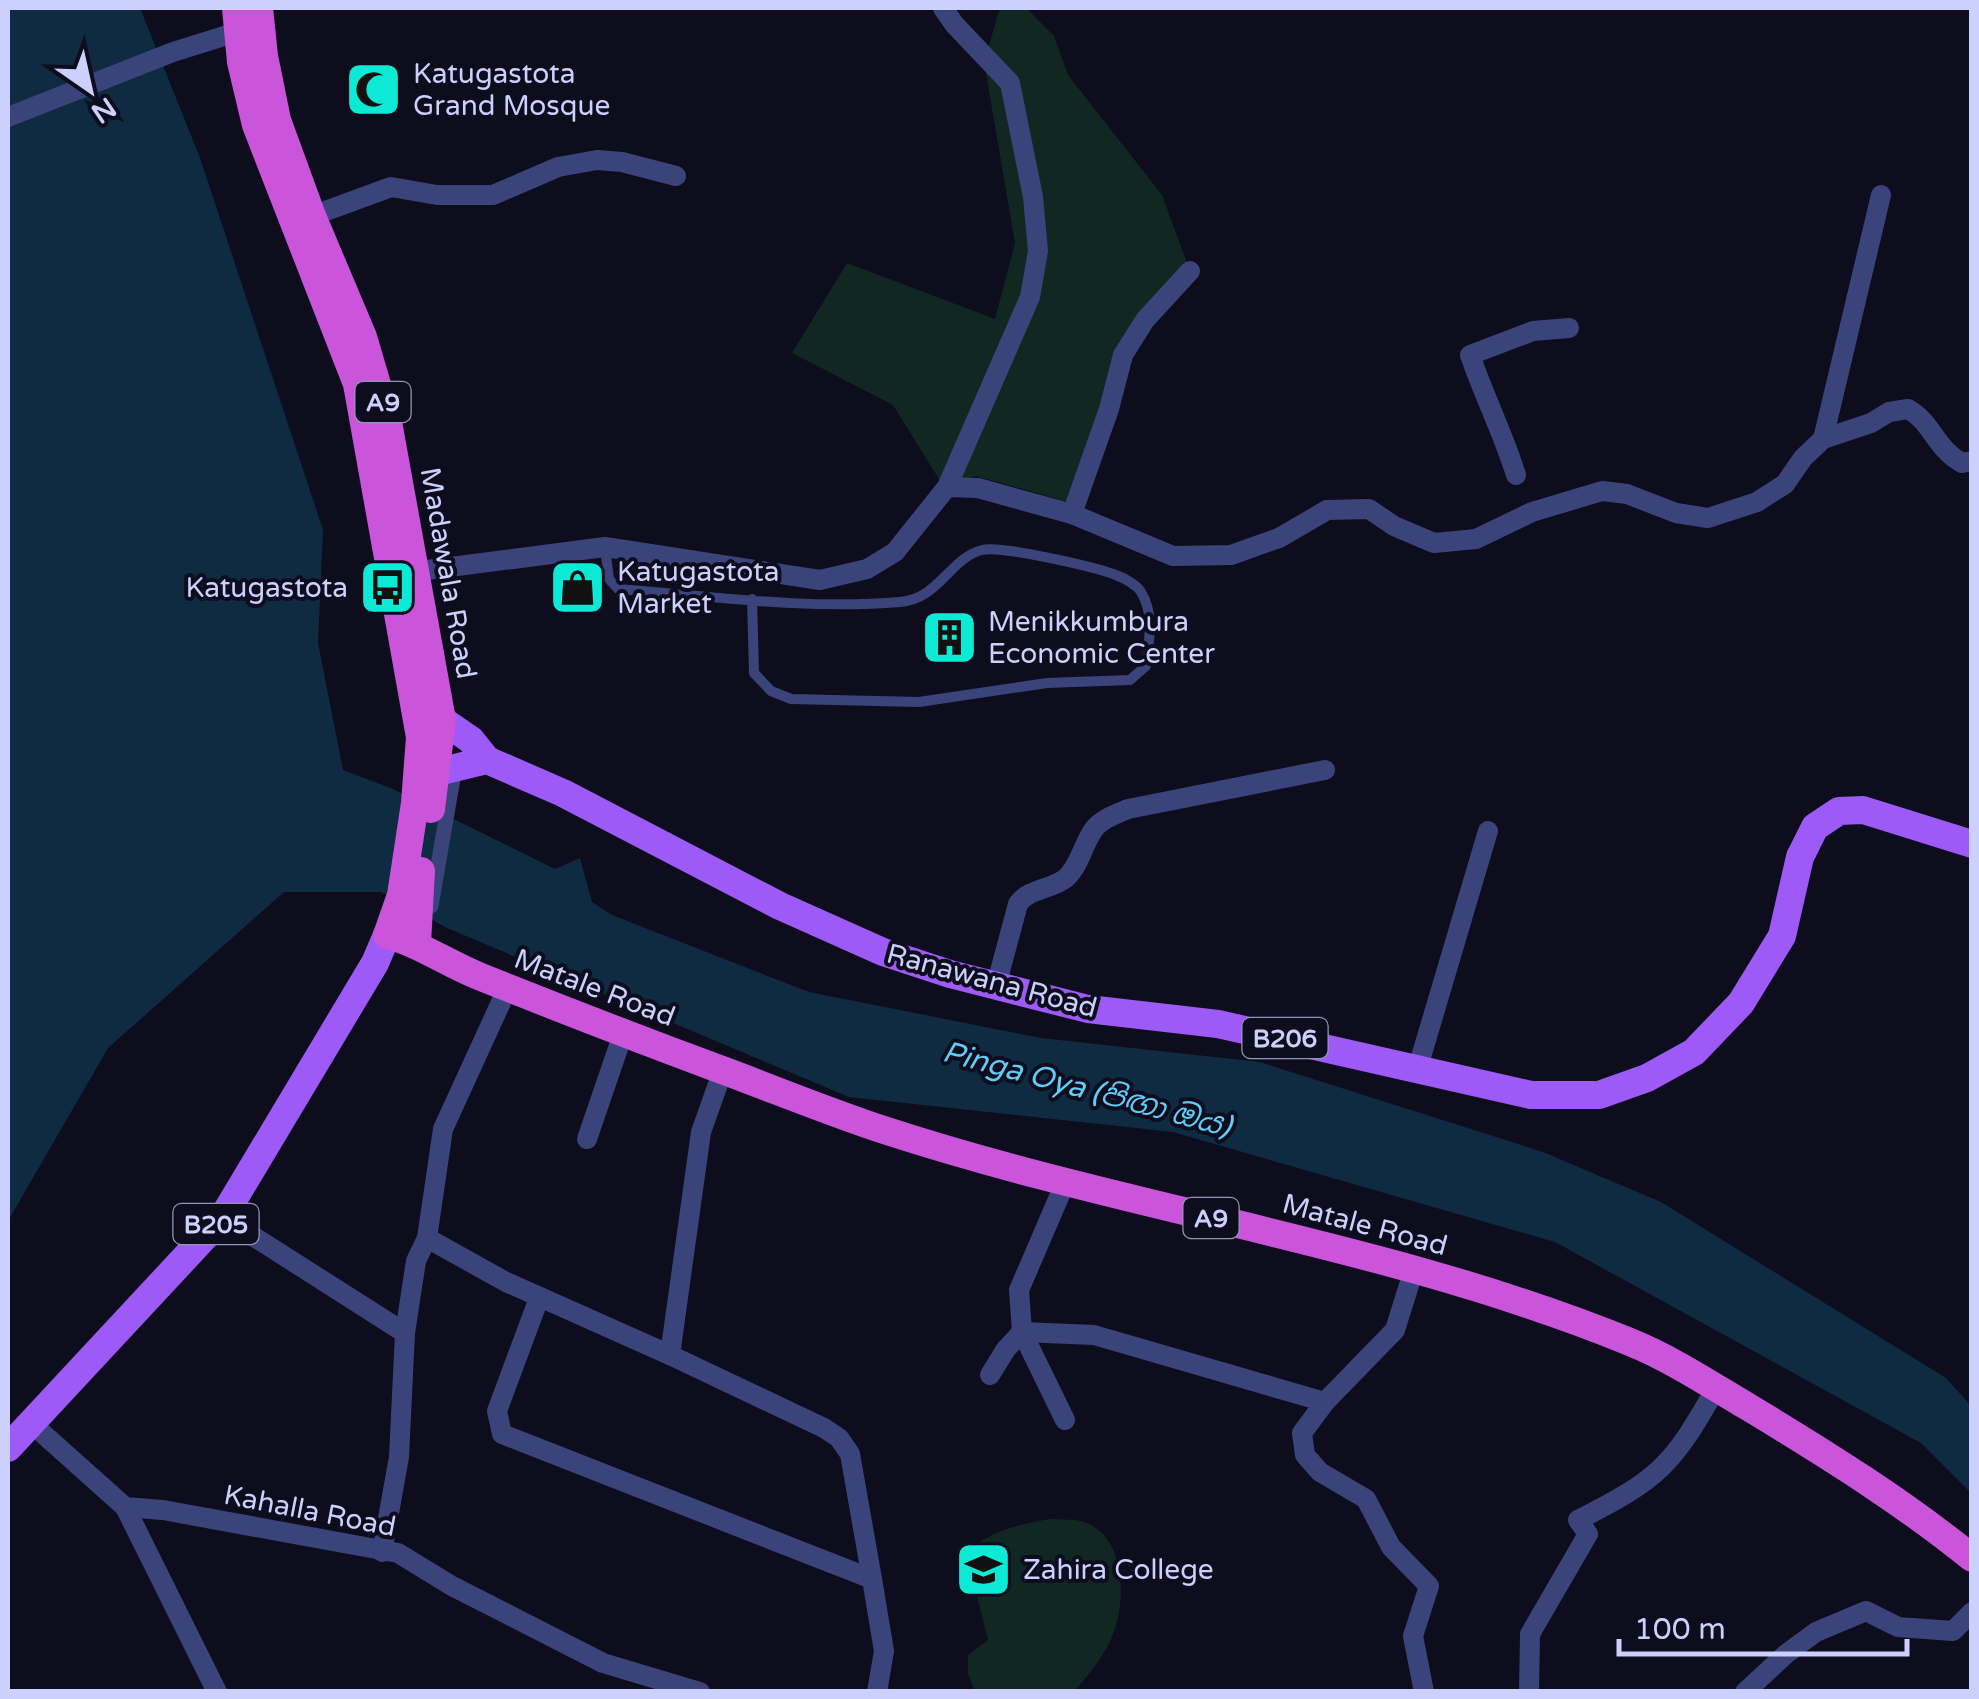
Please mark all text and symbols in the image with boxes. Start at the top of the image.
north arrow [40,40,140,140]
place label: Katugastota Grand Mosque [413,57,610,123]
mosque icon: Katugastota Grand Mosque [344,59,404,119]
text: N [85,90,122,130]
road number: A9 [356,382,410,422]
street label: Madawala Road [413,465,483,682]
place label: Katugastota Market [617,555,780,621]
bus stop icon: Katugastota [357,557,417,617]
shop icon: Katugastota Market [548,557,608,617]
place label: Katugastota [186,571,348,605]
place label: Menikkumbura Economic Center [988,605,1215,671]
building icon: Menikkumbura Economic Center [919,607,979,667]
street label: Ranawana Road [883,937,1101,1025]
street label: Matale Road [509,942,680,1034]
road number: B206 [1242,1018,1328,1058]
water label: Pinga Oya (පිඟා ඔය) [939,1033,1238,1146]
street label: Matale Road [1279,1187,1451,1263]
road number: A9 [1184,1198,1238,1238]
road number: B205 [174,1204,258,1244]
street label: Kahalla Road [221,1478,399,1544]
school or university icon: Zahira College [954,1539,1014,1599]
place label: Zahira College [1023,1553,1214,1587]
scale bar [1619,1594,1906,1656]
text: 100 m [1634,1611,1726,1648]

